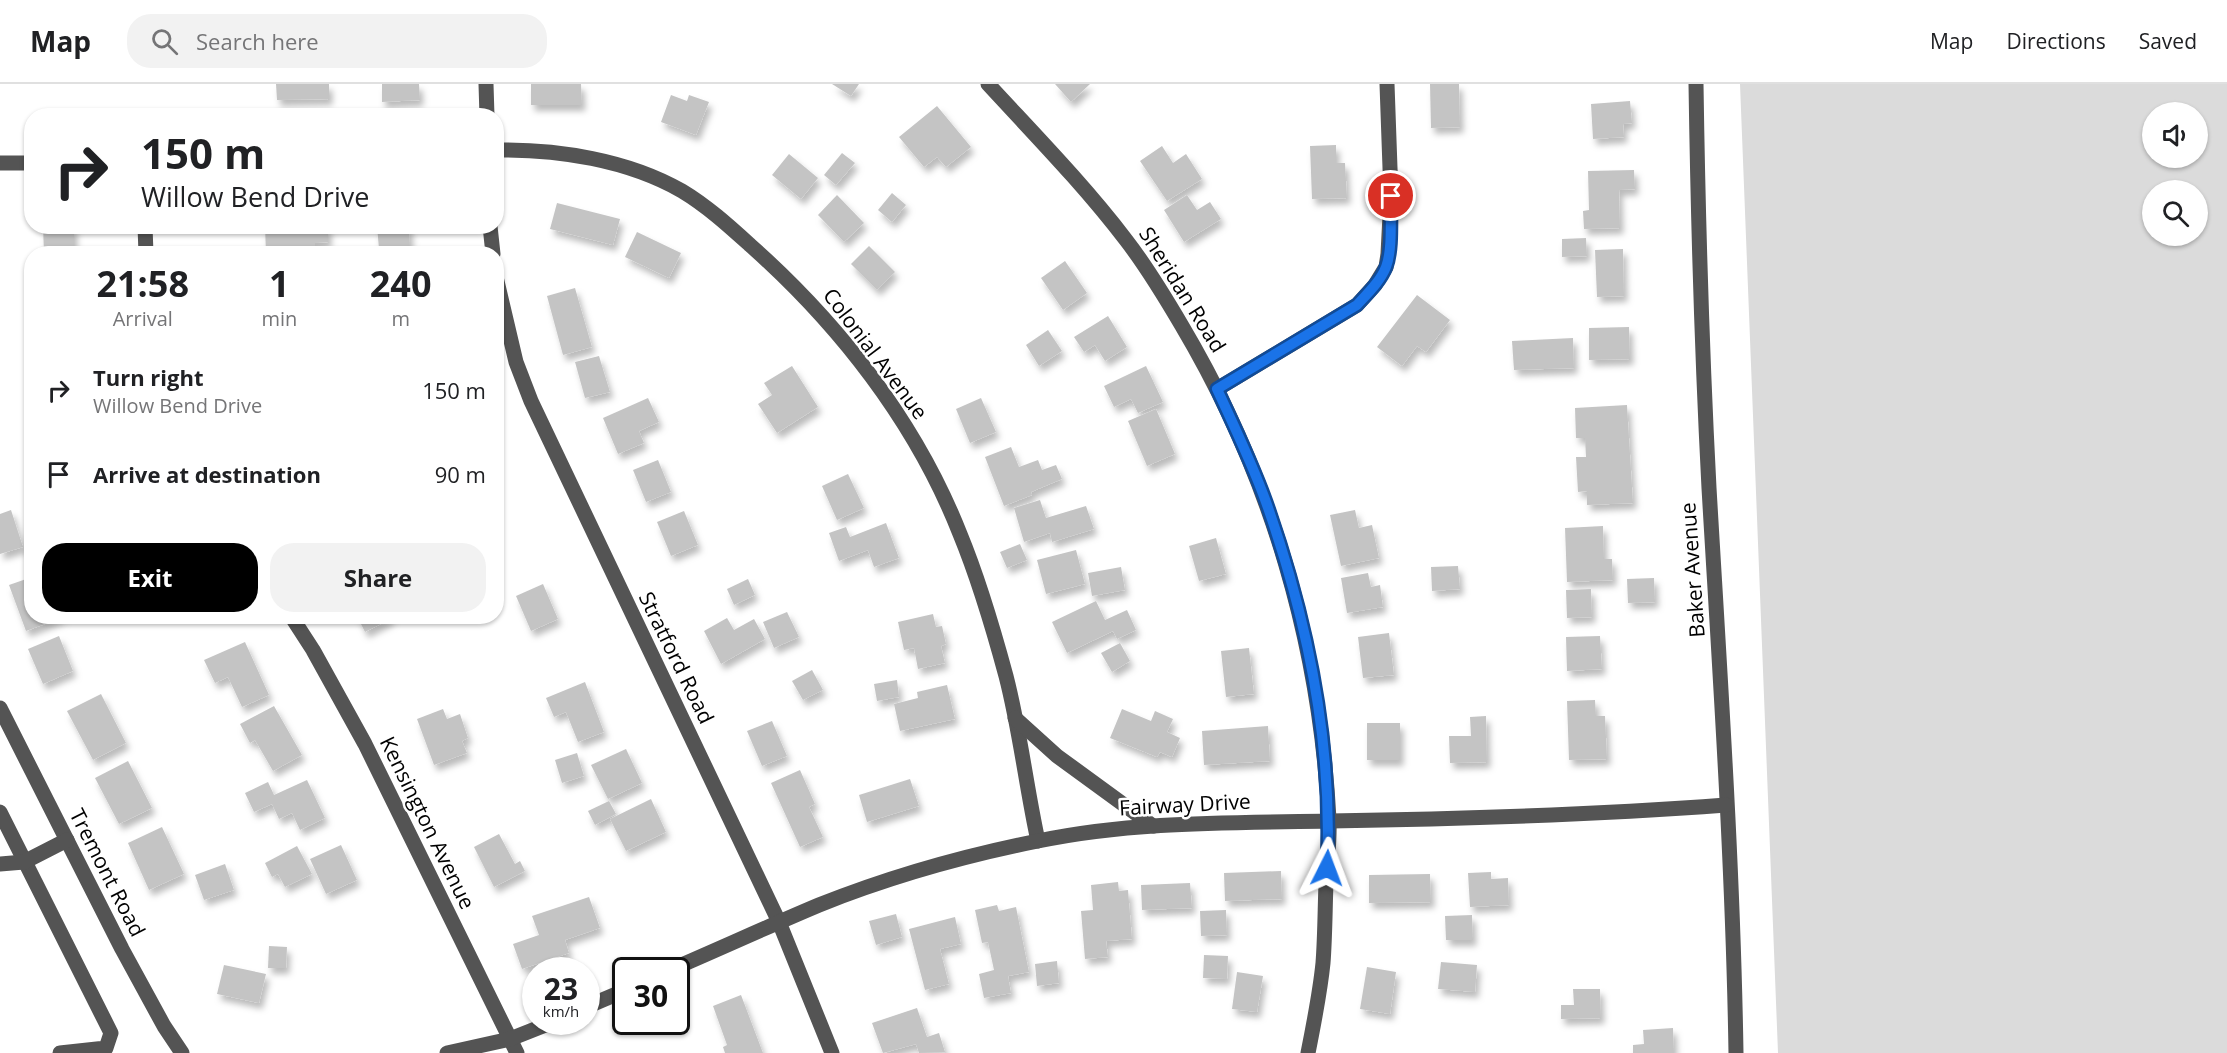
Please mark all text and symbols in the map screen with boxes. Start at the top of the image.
search box [127,14,547,68]
text: Map [30,22,91,60]
icon: search [148,25,181,58]
text: Search here [196,26,319,56]
text: Map [1930,27,1973,55]
text: Directions [2006,27,2106,55]
text: Saved [2139,27,2197,55]
map controls [2142,102,2208,246]
button: sound [2142,102,2208,168]
text: 150 m [141,124,265,181]
icon: right [42,132,120,210]
pin [1365,170,1416,221]
text: Willow Bend Drive [141,178,369,215]
icon: arrive [1374,179,1407,212]
button: search [2142,180,2208,246]
street label: Sheridan Road [1133,221,1233,358]
text: 21:58 [96,259,189,308]
text: 1 [269,259,290,308]
text: 240 [370,259,432,308]
street label: Colonial Avenue [817,282,934,425]
text: Arrival [113,305,173,332]
text: min [261,305,297,332]
text: m [391,305,410,332]
text: Turn right [93,362,204,392]
icon: right [42,374,75,407]
text: 150 m [422,375,486,405]
text: Willow Bend Drive [93,392,262,419]
icon: arrive [42,458,75,491]
text: Arrive at destination [93,459,321,489]
text: 90 m [435,459,486,489]
street label: Baker Avenue [1673,502,1711,638]
button: Exit [42,543,258,612]
button: Share [270,543,486,612]
street label: Stratford Road [633,587,721,728]
street label: Kensington Avenue [374,732,482,913]
street label: Fairway Drive [1118,787,1251,821]
street label: Tremont Road [64,804,152,941]
position arrow [1295,836,1359,900]
speed limit sign: 30 [612,957,690,1035]
text: 23 [544,968,578,1009]
text: km/h [543,1001,579,1021]

